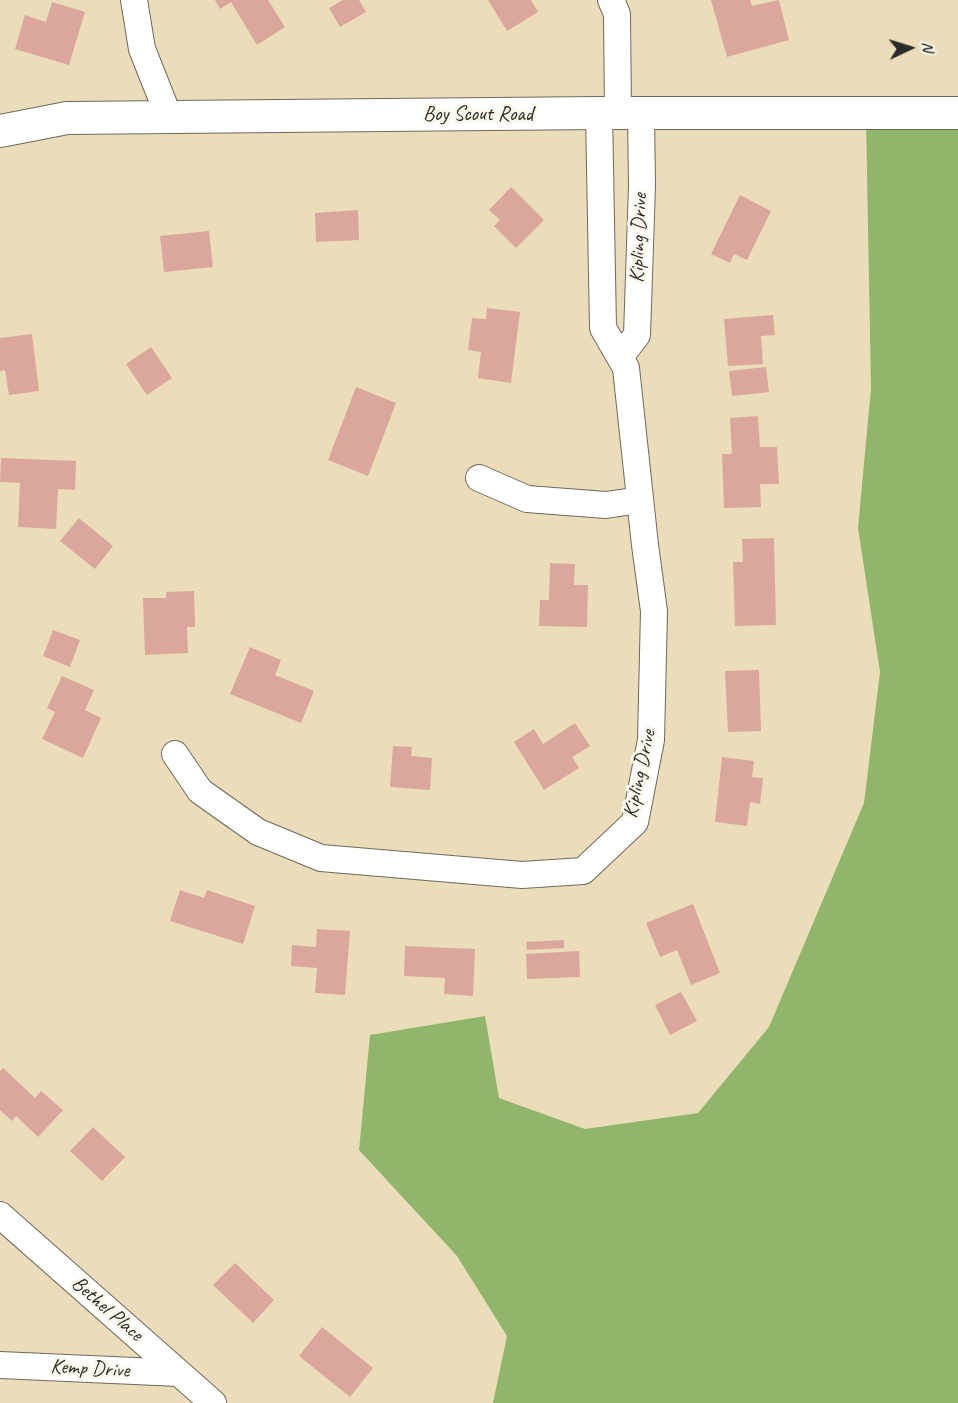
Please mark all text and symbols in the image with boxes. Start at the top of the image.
north arrow [880,18,940,78]
text: N [918,41,938,52]
street label: Boy Scout Road [423,101,533,127]
street label: Kipling Drive [625,193,653,283]
street label: Kipling Drive [618,728,662,820]
street label: Bethel Place [66,1271,148,1347]
street label: Kemp Drive [50,1354,130,1384]

